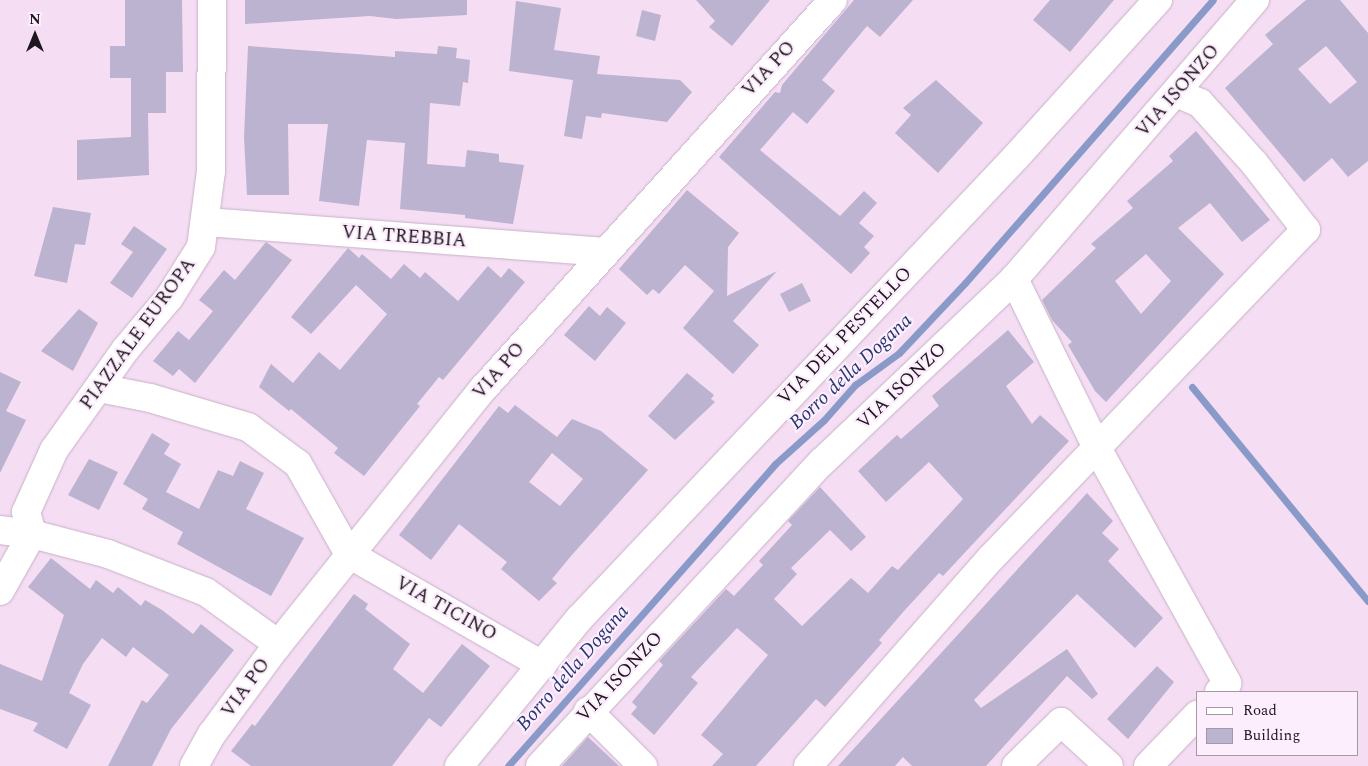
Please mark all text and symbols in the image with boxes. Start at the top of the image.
text: N [29,9,41,30]
north arrow [10,10,60,60]
street label: VIA PO [738,36,800,102]
street label: VIA ISONZO [1132,40,1224,142]
street label: VIA TREBBIA [341,221,467,253]
street label: PIAZZALE EUROPA [75,254,201,414]
street label: VIA DEL PESTELLO [773,262,917,410]
water label: Borro della Dogana [785,309,917,435]
street label: VIA PO [468,338,530,404]
street label: VIA ISONZO [853,338,951,434]
street label: VIA TICINO [391,572,501,646]
water label: Borro della Dogana [512,600,634,736]
street label: VIA ISONZO [572,627,668,727]
street label: VIA PO [217,654,275,722]
legend [1196,691,1358,756]
text: Road [1243,699,1277,722]
text: Building [1243,724,1300,747]

